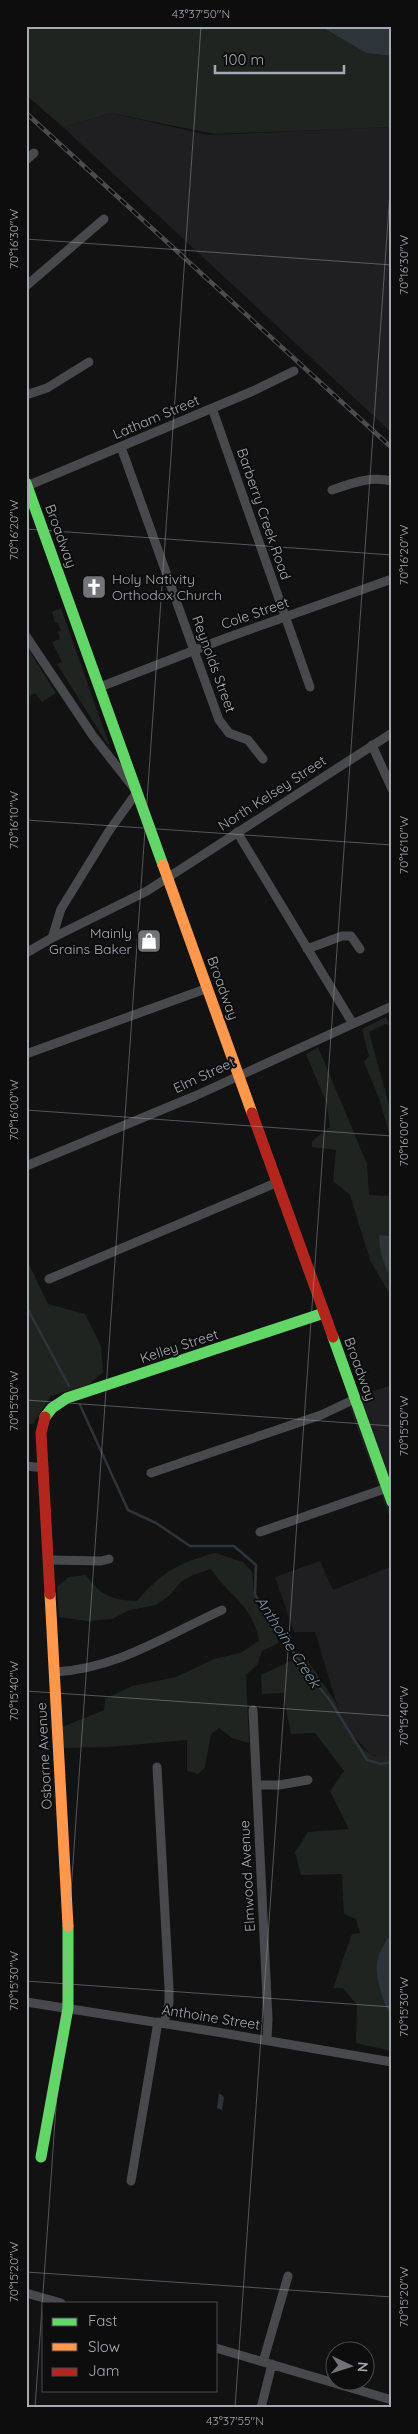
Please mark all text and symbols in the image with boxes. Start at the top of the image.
text: 43°37'50"N [172,6,230,21]
scale bar [215,42,344,74]
text: 100 m [223,50,264,69]
text: 70°16'30"W [6,209,21,269]
text: 70°16'30"W [396,235,411,295]
street label: Latham Street [110,391,202,443]
street label: Barberry Creek Road [233,446,295,582]
text: 70°16'20"W [6,499,21,560]
street label: Broadway [41,502,81,570]
text: 70°16'20"W [396,524,411,585]
place label: Holy Nativity Orthodox Church [112,570,222,604]
church icon: Holy Nativity Orthodox Church [81,574,107,600]
street label: Cole Street [219,593,292,633]
street label: Reynolds Street [188,613,240,715]
street label: North Kelsey Street [215,751,330,835]
text: 70°16'10"W [6,790,21,849]
text: 70°16'10"W [396,815,411,874]
place label: Mainly Grains Baker [49,924,133,958]
shop icon: Mainly Grains Baker [136,928,162,954]
street label: Broadway [203,954,243,1022]
street label: Elm Street [170,1053,238,1097]
text: 70°16'00"W [6,1079,21,1140]
text: 70°16'00"W [396,1105,411,1166]
street label: Kelley Street [138,1325,221,1367]
street label: Broadway [340,1335,380,1403]
text: 70°15'50"W [6,1370,21,1431]
text: 70°15'50"W [396,1395,411,1456]
water label: Anthoine Creek [252,1592,326,1693]
text: 70°15'40"W [6,1660,21,1721]
text: 70°15'40"W [396,1685,411,1746]
street label: Osborne Avenue [32,1702,56,1810]
street label: Elmwood Avenue [235,1820,259,1932]
text: 70°15'30"W [6,1951,21,2011]
text: 70°15'30"W [396,1977,411,2037]
street label: Anthoine Street [161,2000,262,2034]
text: 70°15'20"W [6,2241,21,2302]
text: 70°15'20"W [396,2266,411,2327]
legend [42,2302,218,2392]
text: Fast [88,2311,117,2330]
text: Slow [88,2337,120,2356]
north arrow [326,2342,376,2392]
text: Jam [88,2361,119,2380]
text: N [354,2361,372,2373]
text: 43°37'55"N [206,2413,264,2428]

